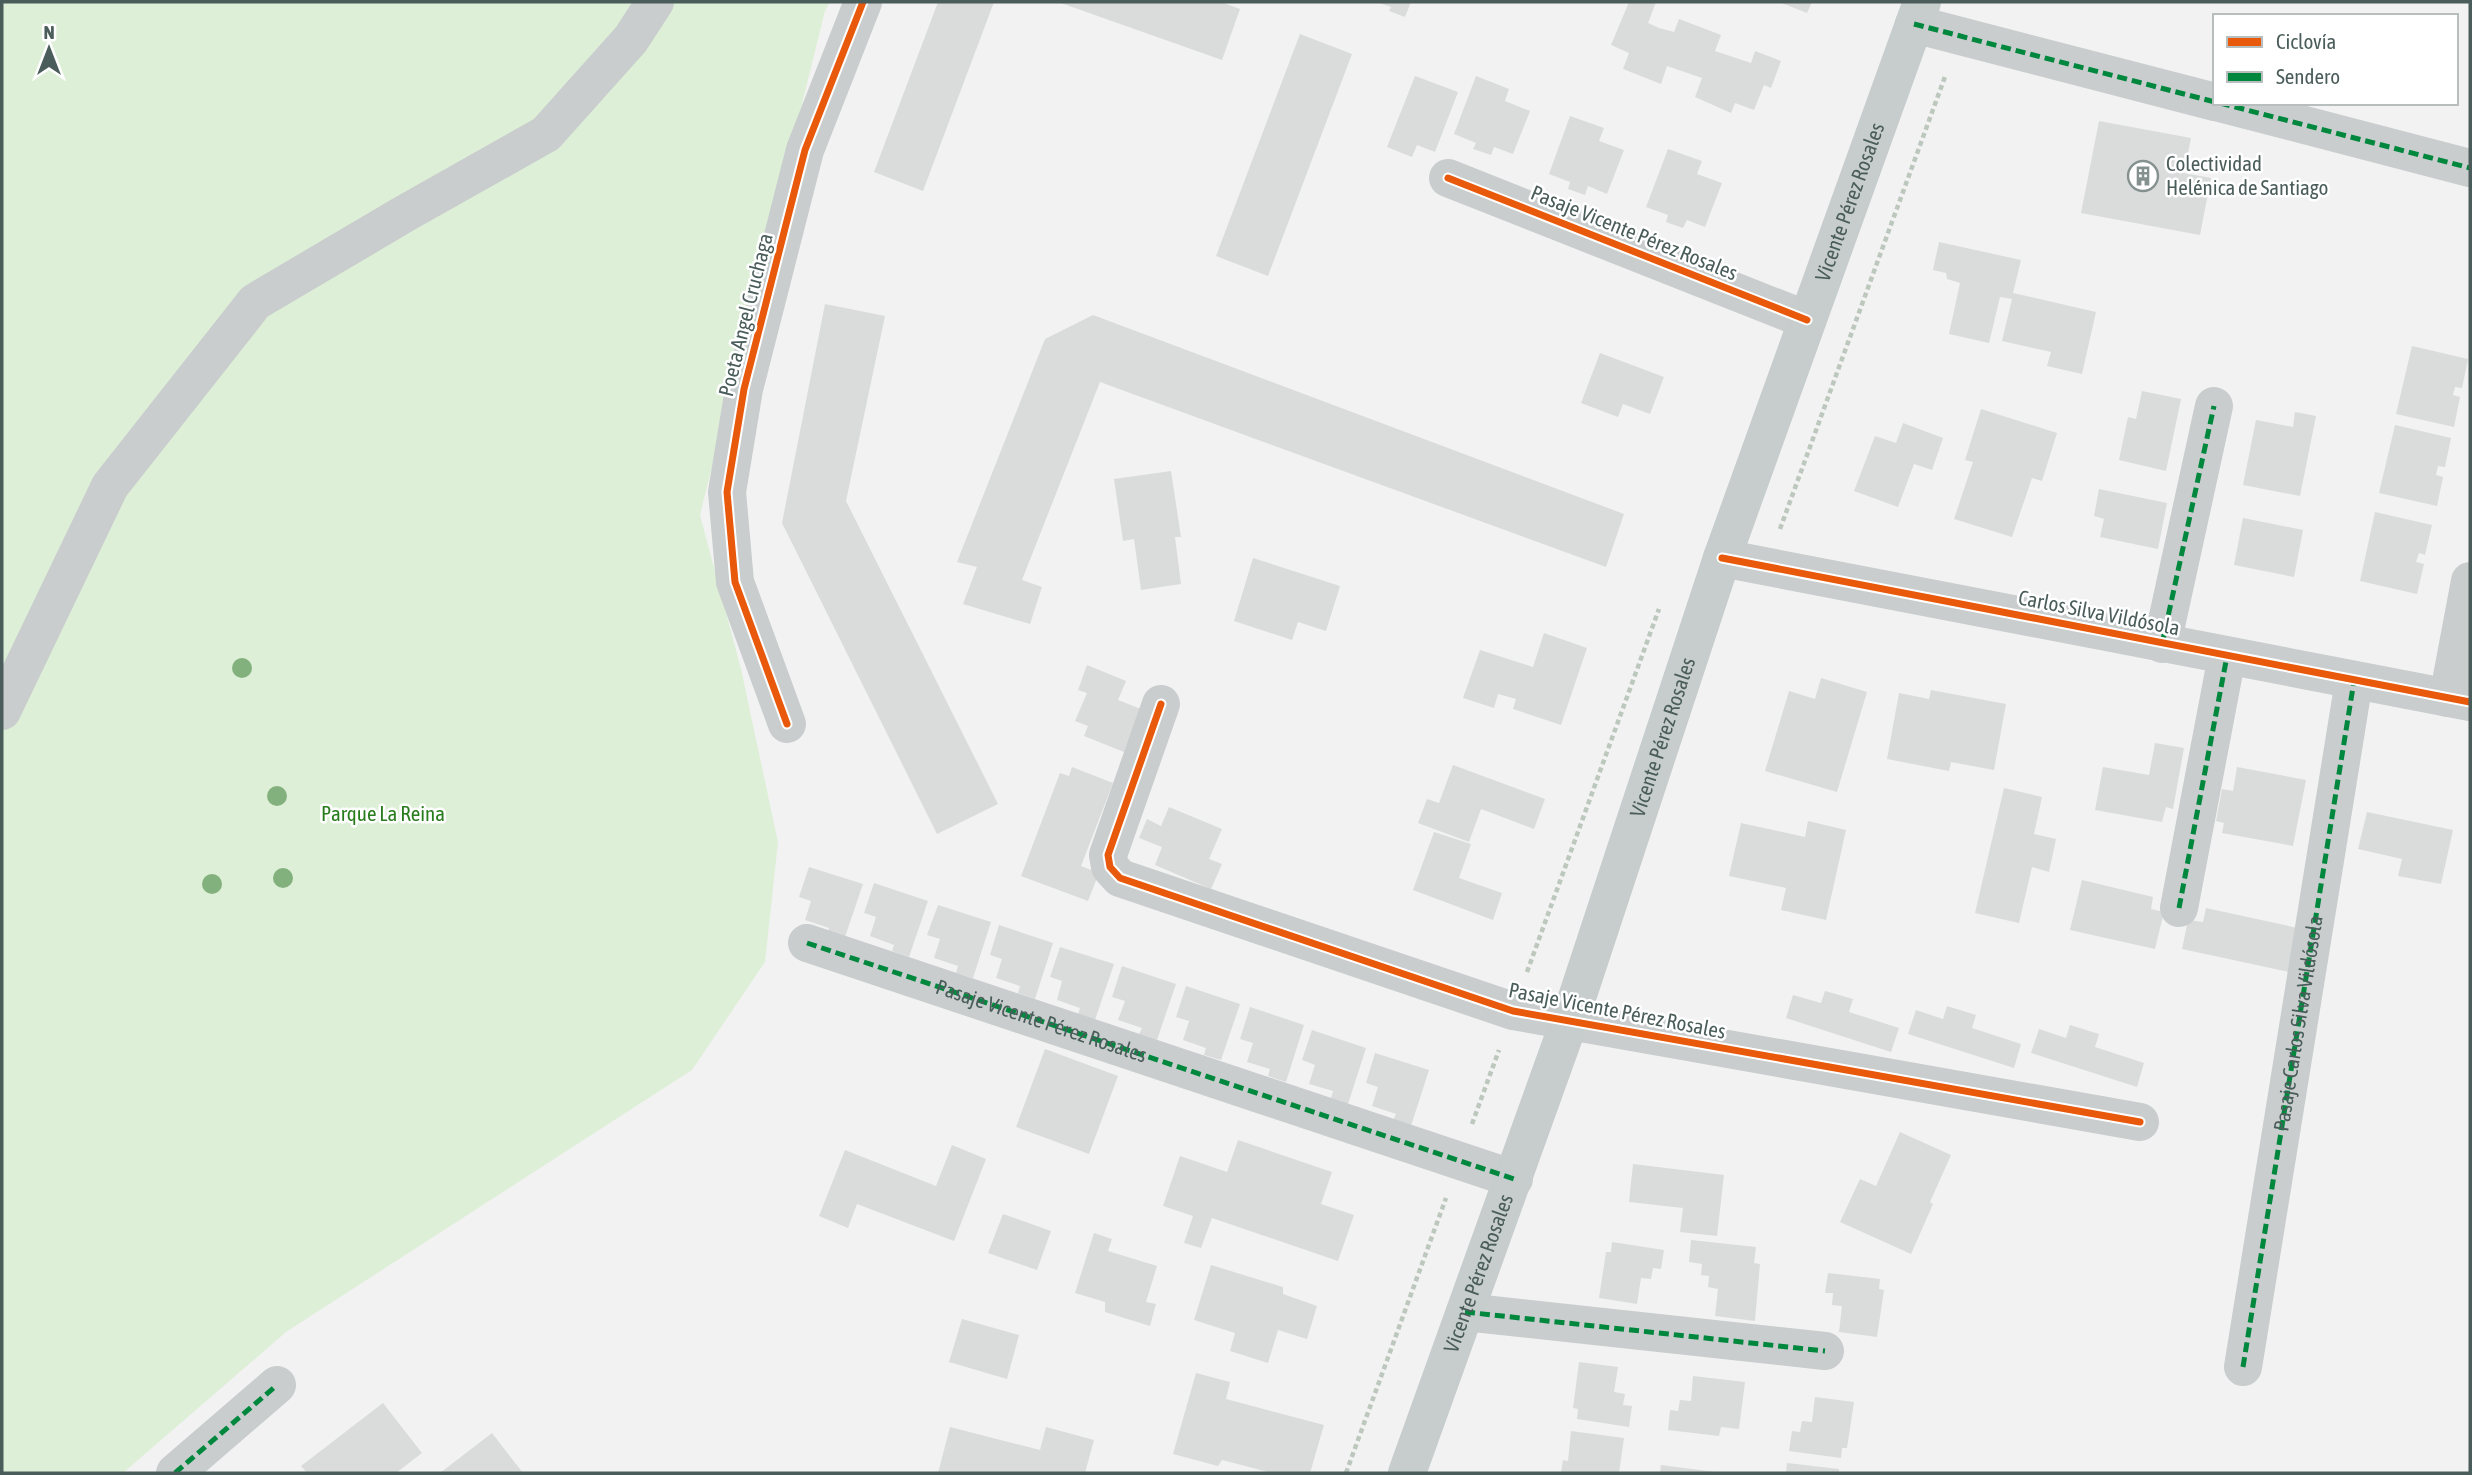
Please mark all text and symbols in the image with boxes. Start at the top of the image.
north arrow [14,14,84,84]
legend [2213,14,2458,105]
text: N [43,21,55,43]
text: Ciclovía [2276,29,2336,53]
text: Sendero [2276,64,2340,88]
street label: Vicente Pérez Rosales [1810,119,1889,284]
place label: Colectividad Helénica de Santiago [2166,151,2328,199]
building icon: Colectividad Helénica de Santiago [2126,159,2160,193]
street label: Pasaje Vicente Pérez Rosales [1528,180,1741,285]
street label: Poeta Angel Cruchaga [713,231,777,399]
street label: Carlos Silva Vildósola [2016,585,2182,639]
street label: Vicente Pérez Rosales [1624,654,1699,820]
park label: Parque La Reina [321,801,445,825]
street label: Pasaje Carlos Silva Vildósola [2268,914,2327,1133]
street label: Pasaje Vicente Pérez Rosales [933,974,1150,1067]
street label: Pasaje Vicente Pérez Rosales [1507,977,1728,1043]
street label: Vicente Pérez Rosales [1438,1191,1517,1356]

